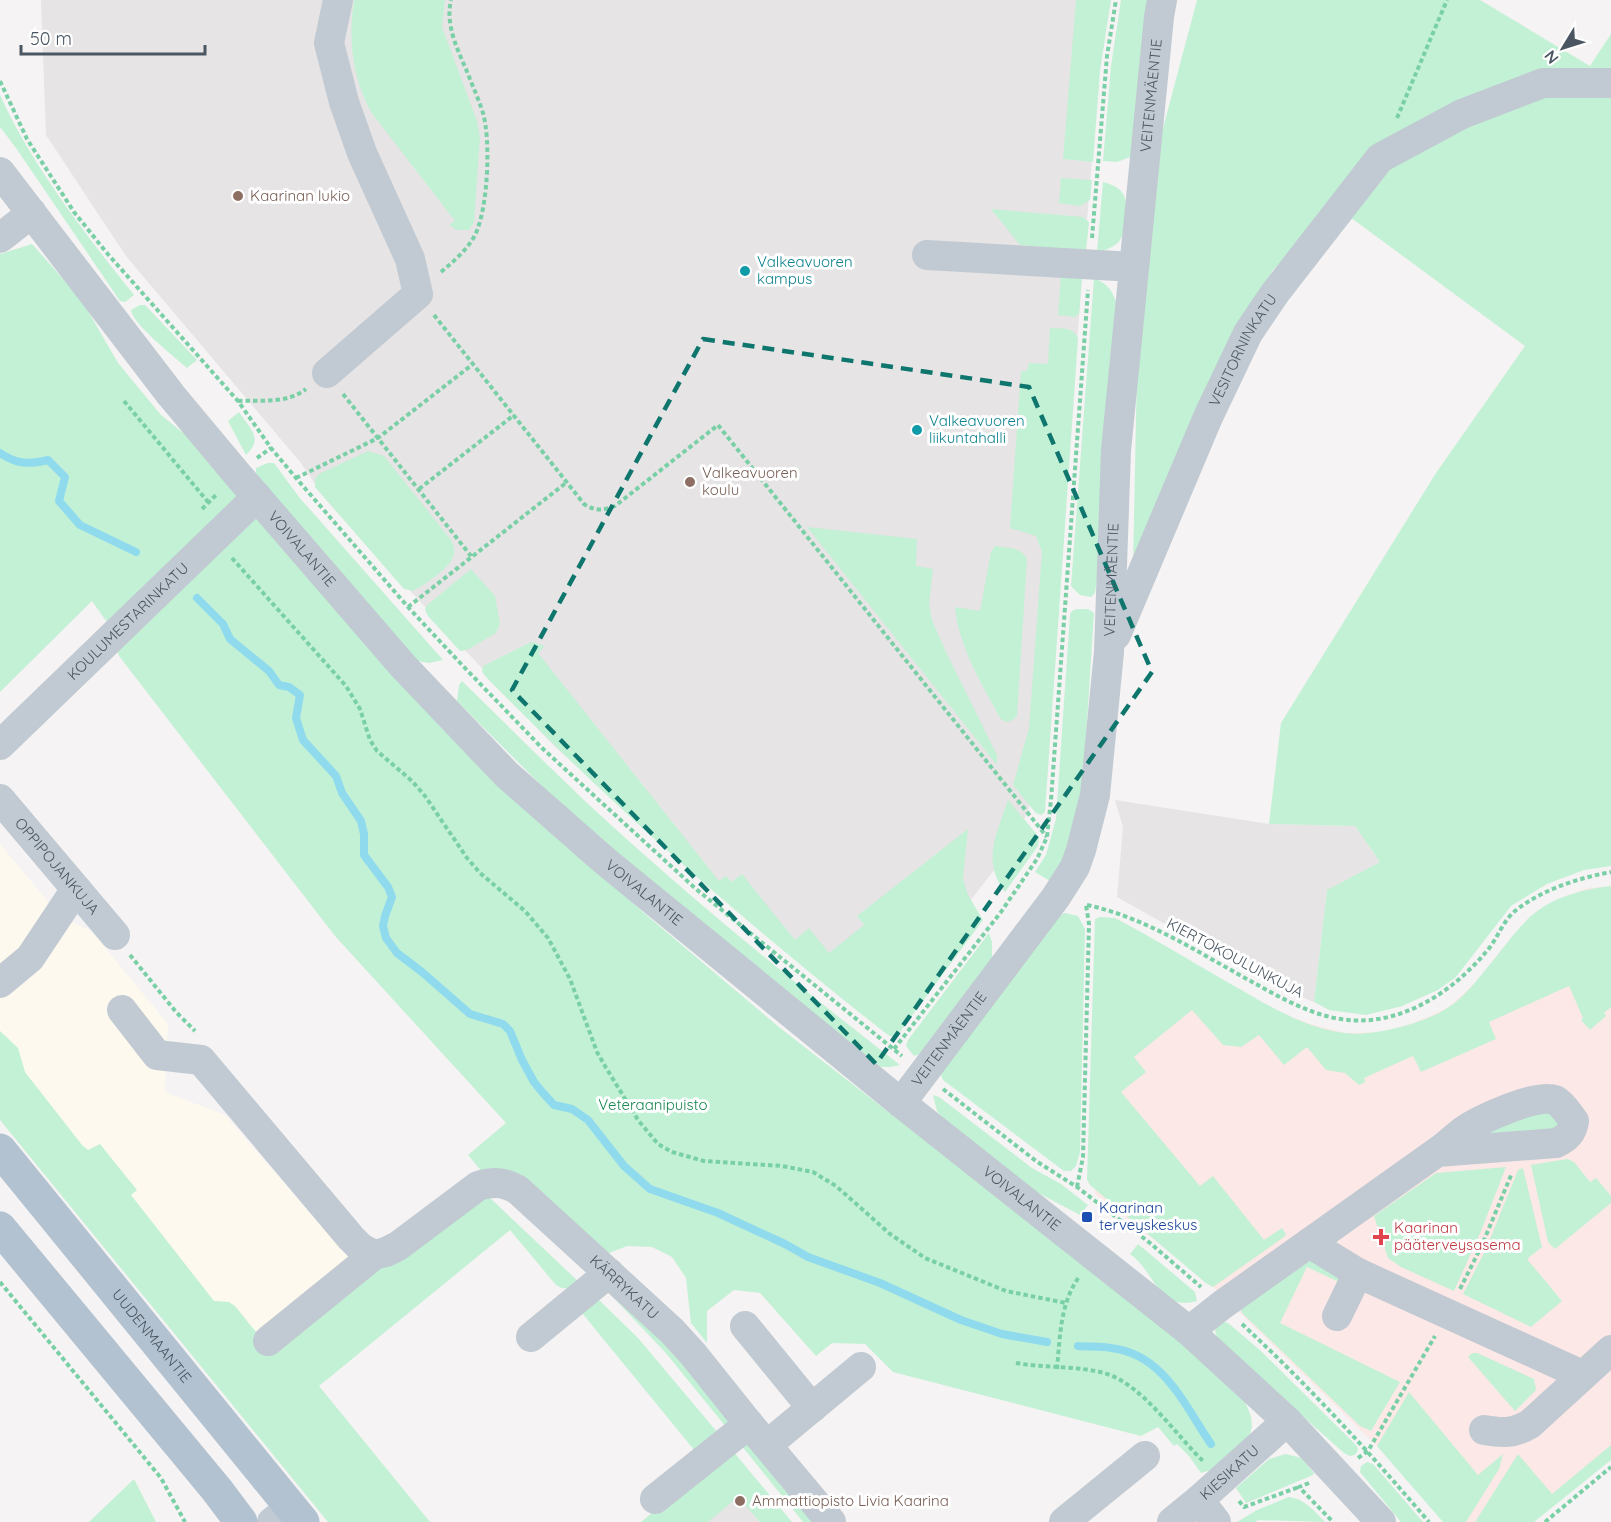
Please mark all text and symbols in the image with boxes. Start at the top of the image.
scale bar [21,18,206,56]
north arrow [1533,18,1593,78]
text: 50 m [30,27,72,50]
street label: VEITENMÄENTIE [1136,38,1166,153]
text: N [1540,46,1563,68]
place label: Kaarinan lukio [250,186,350,205]
marker: Kaarinan lukio [231,189,245,203]
place label: Valkeavuoren kampus [757,252,853,288]
marker: Valkeavuoren kampus [738,264,752,278]
street label: VESITORNINKATU [1204,290,1281,409]
place label: Valkeavuoren liikuntahalli [929,411,1025,447]
marker: Valkeavuoren liikuntahalli [910,423,924,437]
place label: Valkeavuoren koulu [702,463,798,499]
marker: Valkeavuoren koulu [683,475,697,489]
street label: VOIVALANTIE [264,507,340,590]
street label: VEITENMÄENTIE [1100,523,1122,637]
street label: KOULUMESTARINKATU [63,558,192,684]
street label: OPPIPOJANKUJA [11,814,104,918]
street label: VOIVALANTIE [602,855,687,930]
street label: KIERTOKOULUNKUJA [1164,913,1307,1002]
street label: VEITENMÄENTIE [907,988,990,1090]
park label: Veteraanipuisto [598,1095,708,1114]
street label: VOIVALANTIE [979,1161,1065,1235]
place label: Kaarinan terveyskeskus [1099,1198,1197,1234]
marker: Kaarinan terveyskeskus [1080,1210,1094,1224]
place label: Kaarinan pääterveysasema [1394,1218,1521,1254]
marker: Kaarinan pääterveysasema [1372,1228,1390,1246]
street label: KÄRRYKATU [586,1251,663,1323]
street label: UUDENMAANTIE [108,1285,196,1387]
street label: KIESIKATU [1196,1440,1263,1504]
place label: Ammattiopisto Livia Kaarina [752,1491,949,1510]
marker: Ammattiopisto Livia Kaarina [733,1494,747,1508]

